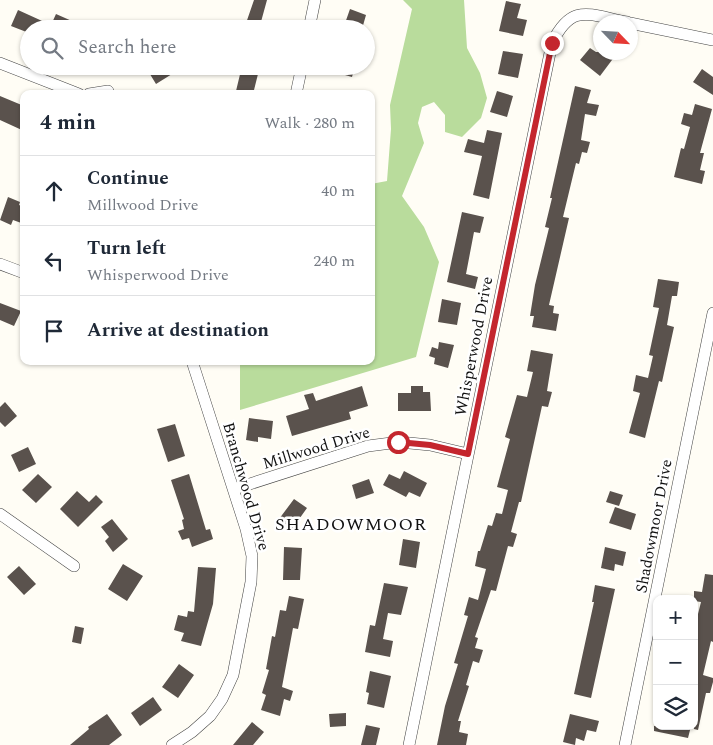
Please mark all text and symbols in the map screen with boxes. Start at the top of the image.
north arrow [593,15,638,60]
search box [20,20,375,75]
route end [541,32,564,55]
text: Search here [78,33,177,62]
icon: search [38,34,66,62]
text: 4 min [40,107,96,139]
text: Walk · 280 m [264,111,355,135]
text: Continue [87,164,169,193]
icon: ahead [40,177,68,205]
text: 40 m [321,179,355,203]
text: Millwood Drive [87,193,198,217]
text: Turn left [87,234,166,263]
icon: left [40,247,68,275]
text: 240 m [313,249,355,273]
text: Whisperwood Drive [87,263,229,287]
street label: Whisperwood Drive [449,274,499,418]
text: Arrive at destination [87,316,269,345]
icon: arrive [40,317,68,345]
street label: Branchwood Drive [216,419,276,553]
street label: Millwood Drive [260,420,373,476]
route start [387,431,410,454]
street label: Shadowmoor Drive [629,457,679,595]
district label: SHADOWMOOR [275,511,427,538]
map controls [653,595,698,730]
button: + [653,595,698,640]
button: − [653,640,698,685]
button: layers [653,685,698,730]

